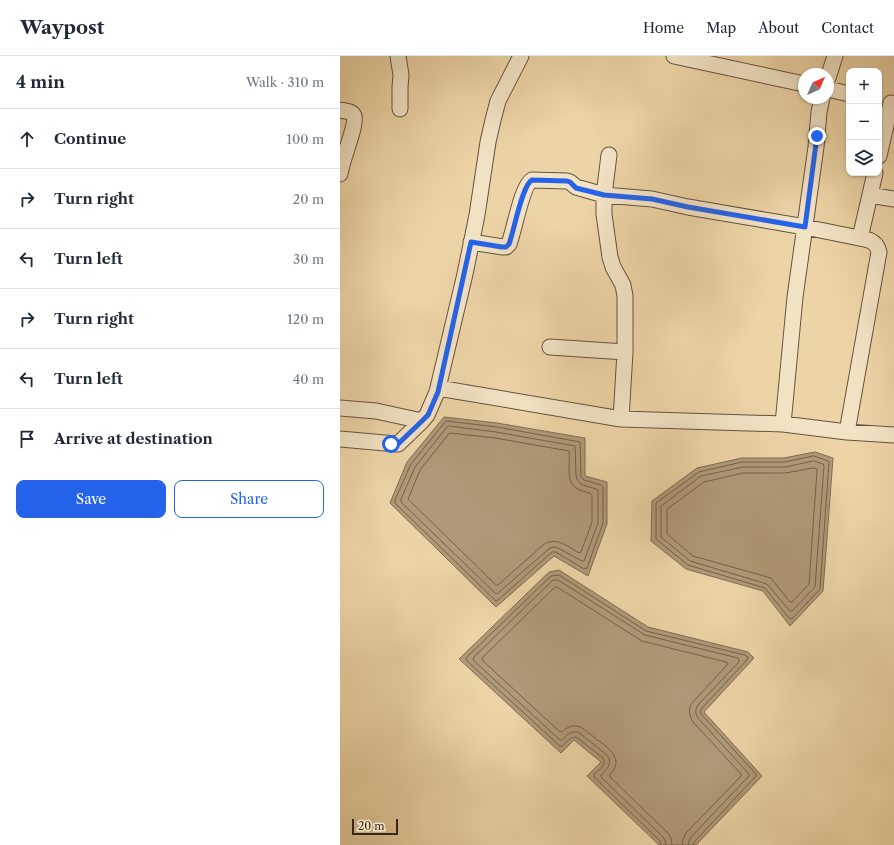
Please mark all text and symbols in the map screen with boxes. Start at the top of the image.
text: Waypost [20,16,104,39]
text: Home [643,19,684,37]
text: Map [706,19,736,37]
text: About [758,19,799,37]
text: Contact [821,19,874,37]
north arrow [798,68,834,104]
map controls [846,68,882,176]
button: + [846,68,882,104]
text: 4 min [16,72,65,92]
text: Walk · 310 m [246,74,324,90]
button: − [846,104,882,140]
route end [808,127,826,145]
icon: ahead [16,128,38,150]
text: Continue [54,129,126,148]
text: 100 m [286,131,324,147]
button: layers [846,140,882,176]
icon: right [16,188,38,210]
text: Turn right [54,189,134,208]
text: 20 m [293,191,324,207]
icon: left [16,248,38,270]
text: Turn left [54,249,123,268]
text: 30 m [293,251,324,267]
icon: right [16,308,38,330]
text: Turn right [54,309,134,328]
text: 120 m [287,311,324,327]
icon: left [16,368,38,390]
text: Turn left [54,369,123,388]
text: 40 m [293,371,324,387]
icon: arrive [16,428,38,450]
text: Arrive at destination [54,429,213,448]
route start [382,435,400,453]
button: Save [16,480,166,518]
button: Share [174,480,324,518]
scale bar [352,817,398,836]
text: 20 m [358,819,384,833]

